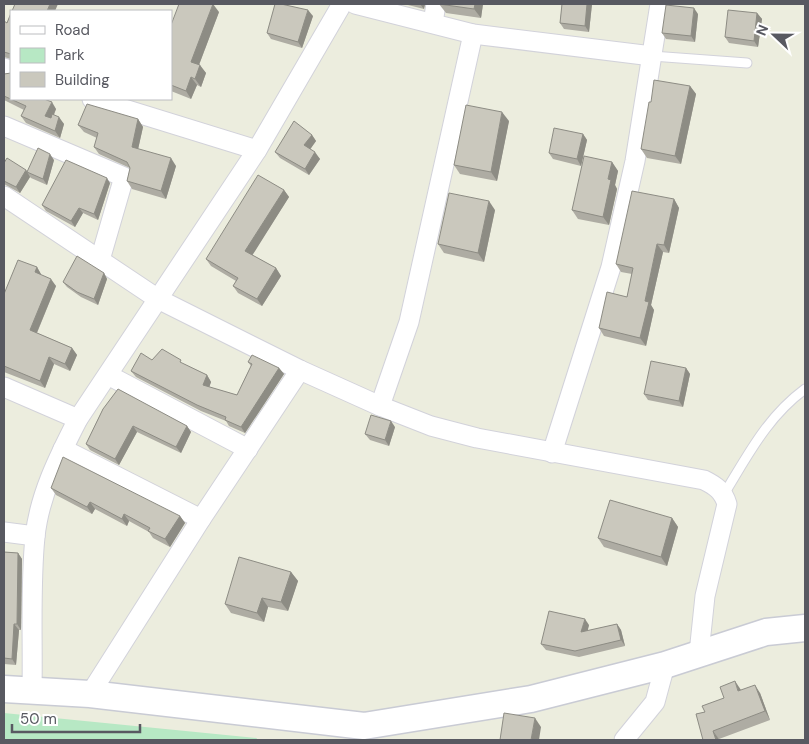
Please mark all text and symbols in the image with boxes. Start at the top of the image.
legend [10,10,172,100]
north arrow [749,10,799,60]
text: Road [55,20,90,40]
text: N [752,22,772,38]
text: Park [55,45,85,65]
text: Building [55,70,110,90]
scale bar [12,702,140,734]
text: 50 m [20,709,57,729]

